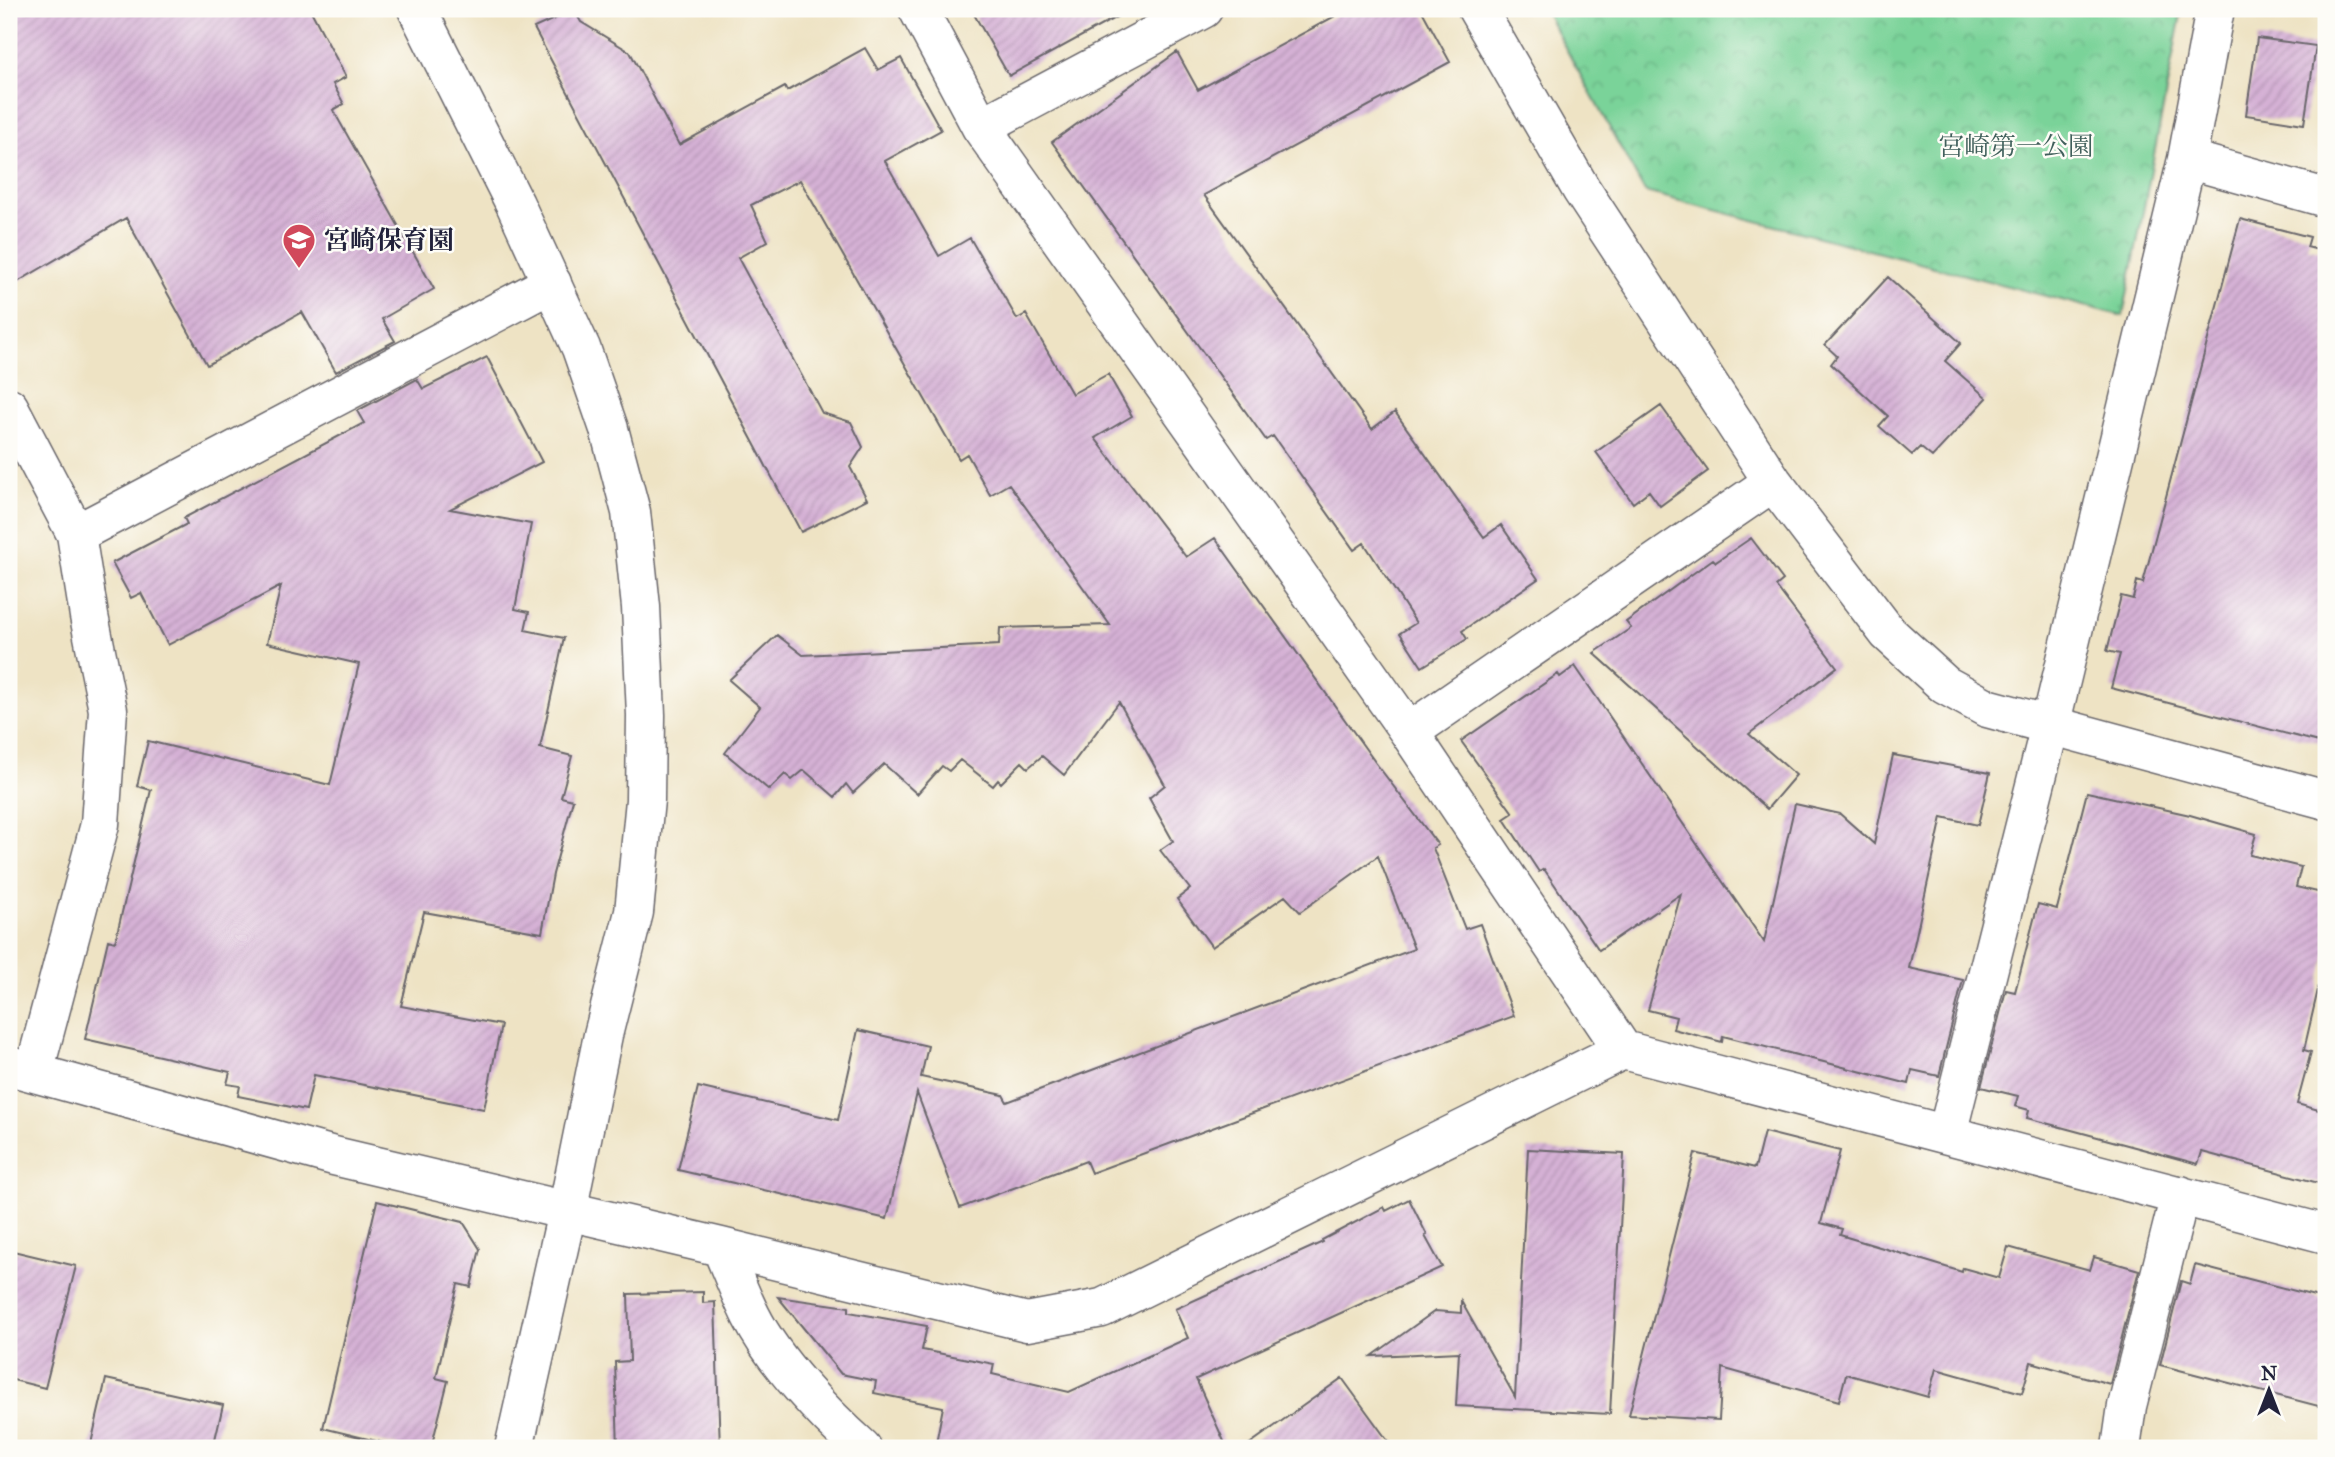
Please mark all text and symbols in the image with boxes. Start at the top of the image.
park label: 宮崎第一公園 [1938,130,2094,162]
school or university icon: 宮崎保育園 [280,221,318,270]
place label: 宮崎保育園 [324,224,454,256]
north arrow [2234,1356,2304,1426]
text: N [2261,1362,2277,1385]

